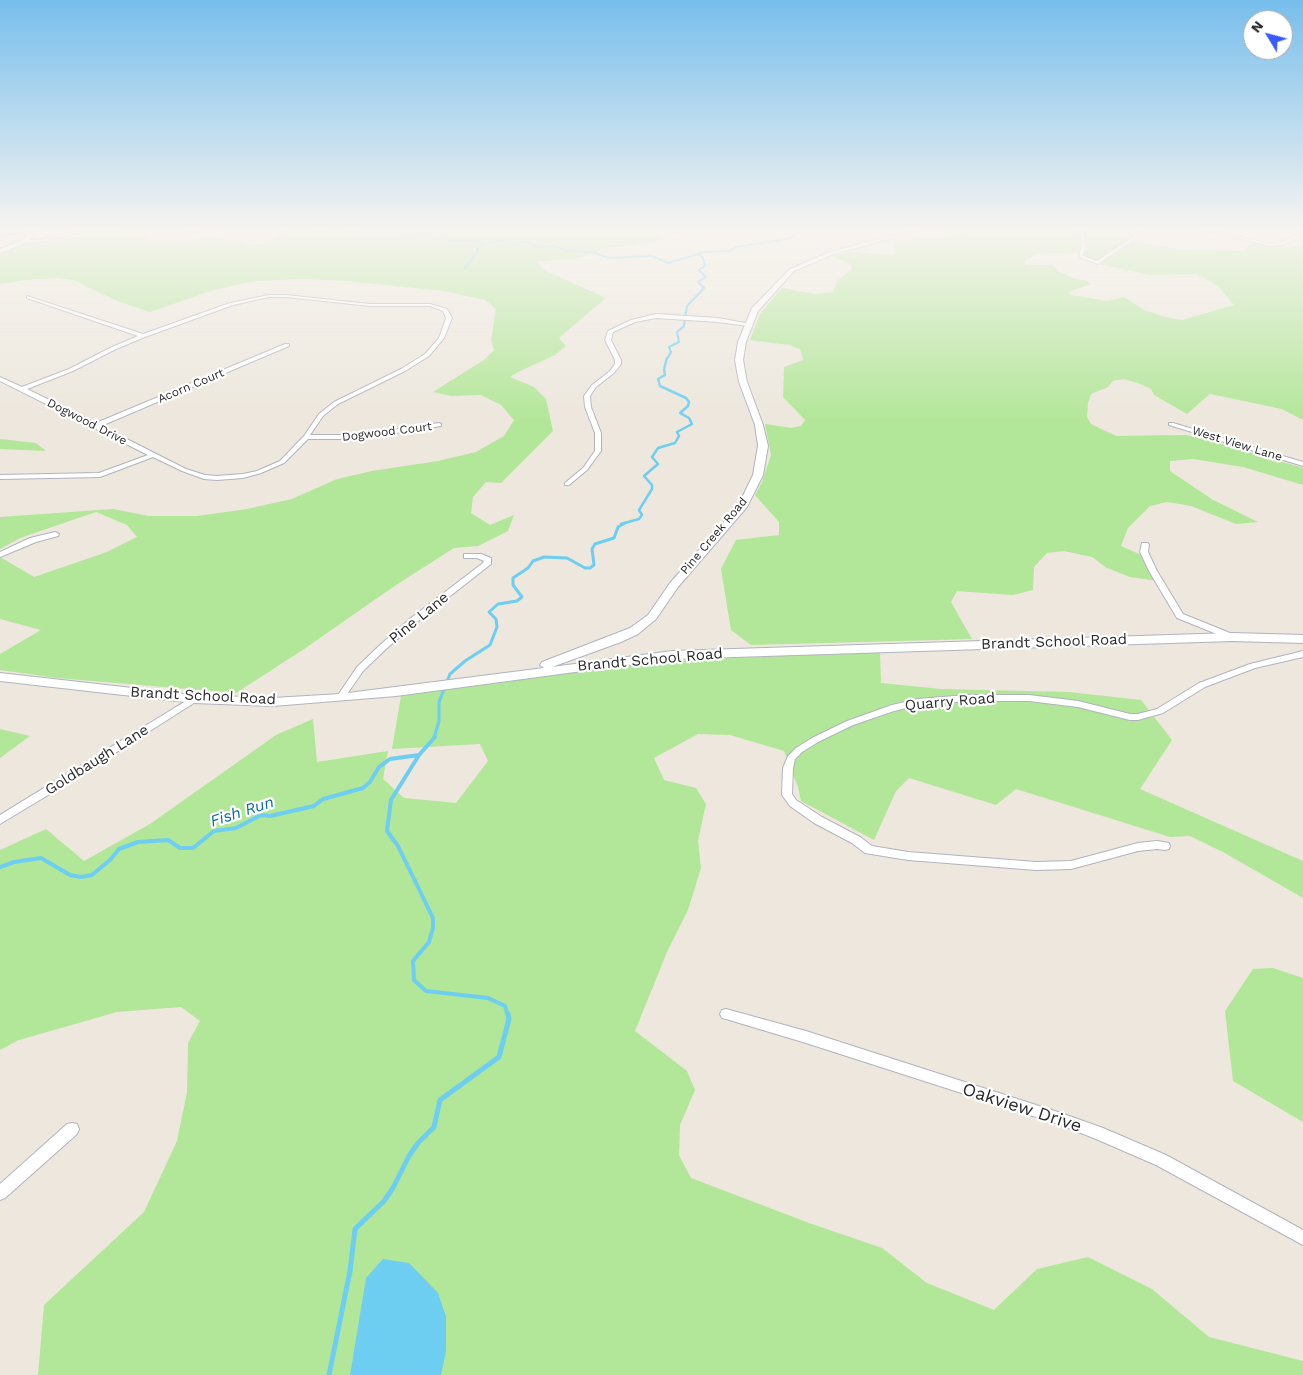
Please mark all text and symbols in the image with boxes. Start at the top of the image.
north arrow [1243,10,1293,60]
text: N [1247,18,1266,36]
street label: Acorn Court [156,366,226,406]
street label: Dogwood Drive [45,396,129,448]
street label: Dogwood Court [341,419,433,445]
street label: West View Lane [1190,423,1284,465]
street label: Pine Creek Road [678,495,750,577]
street label: Pine Lane [386,588,452,648]
street label: Brandt School Road [981,630,1127,654]
street label: Brandt School Road [577,645,723,675]
street label: Brandt School Road [130,683,276,709]
street label: Quarry Road [904,689,996,715]
street label: Goldbaugh Lane [42,721,152,799]
water label: Fish Run [208,793,276,831]
street label: Oakview Drive [960,1079,1084,1137]

